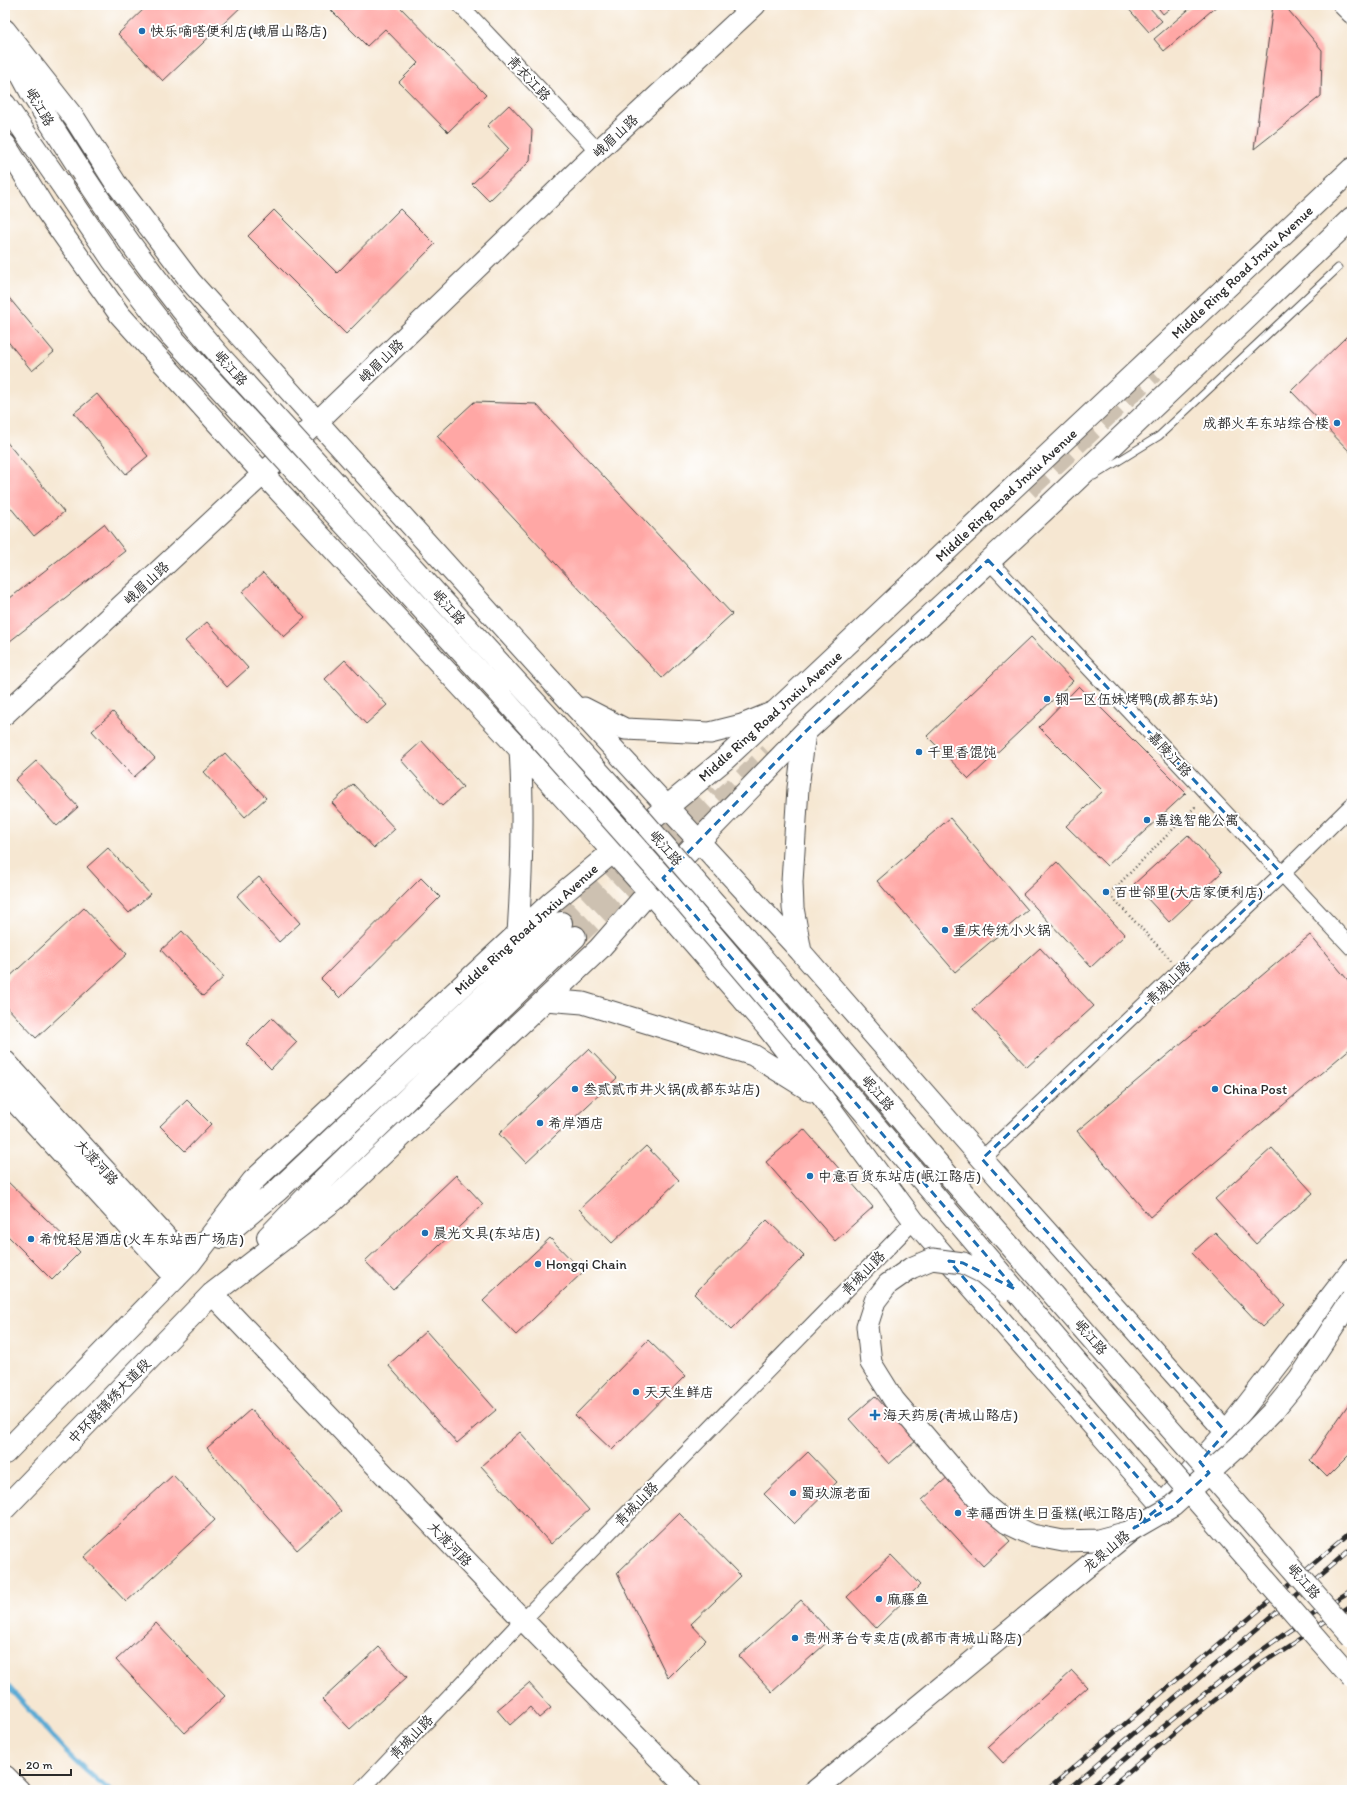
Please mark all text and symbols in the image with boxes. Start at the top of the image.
place label: 快乐嘀嗒便利店(峨眉山路店) [150,23,327,40]
marker: 快乐嘀嗒便利店(峨眉山路店) [137,26,147,36]
street label: 青衣江路 [503,52,554,105]
street label: 岷江路 [21,85,58,130]
street label: 峨眉山路 [589,111,642,162]
street label: Middle Ring Road Jnxiu Avenue [1168,202,1317,343]
street label: 峨眉山路 [355,336,407,387]
street label: 岷江路 [210,347,251,390]
place label: 成都火车东站综合楼 [1203,415,1329,432]
marker: 成都火车东站综合楼 [1332,418,1342,428]
street label: Middle Ring Road Jnxiu Avenue [932,425,1081,566]
street label: 峨眉山路 [120,558,173,609]
street label: 岷江路 [428,586,469,629]
street label: Middle Ring Road Jnxiu Avenue [695,647,846,785]
place label: 钢一区伍妹烤鸭(成都东站) [1055,691,1218,708]
marker: 钢一区伍妹烤鸭(成都东站) [1042,694,1052,704]
street label: 嘉陵江路 [1144,728,1195,781]
place label: 千里香馄饨 [927,744,997,761]
marker: 千里香馄饨 [914,747,924,757]
place label: 嘉逸智能公寓 [1155,812,1239,829]
marker: 嘉逸智能公寓 [1142,815,1152,825]
street label: 岷江路 [645,827,686,870]
street label: Middle Ring Road Jnxiu Avenue [451,860,602,998]
place label: 百世邻里(大店家便利店) [1114,884,1263,901]
marker: 百世邻里(大店家便利店) [1101,887,1111,897]
place label: 重庆传统小火锅 [953,922,1051,939]
marker: 重庆传统小火锅 [940,925,950,935]
street label: 青城山路 [1142,958,1194,1009]
street label: 岷江路 [857,1072,898,1115]
place label: 叁贰贰市井火锅(成都东站店) [583,1081,760,1098]
place label: China Post [1223,1081,1287,1098]
marker: 叁贰贰市井火锅(成都东站店) [570,1084,580,1094]
marker: China Post [1210,1084,1220,1094]
place label: 希岸酒店 [548,1115,604,1132]
marker: 希岸酒店 [535,1118,545,1128]
street label: 大渡河路 [72,1136,122,1189]
place label: 中意百货东站店(岷江路店) [818,1168,981,1185]
marker: 中意百货东站店(岷江路店) [805,1171,815,1181]
place label: 晨光文具(东站店) [433,1225,540,1242]
marker: 晨光文具(东站店) [420,1228,430,1238]
place label: 希悦轻居酒店(火车东站西广场店) [39,1231,244,1248]
marker: 希悦轻居酒店(火车东站西广场店) [26,1234,36,1244]
street label: 青城山路 [838,1247,889,1299]
place label: Hongqi Chain [546,1256,627,1273]
marker: Hongqi Chain [533,1259,543,1269]
street label: 岷江路 [1070,1316,1111,1359]
street label: 中环路锦绣大道段 [64,1355,154,1448]
place label: 天天生鲜店 [644,1384,714,1401]
marker: 天天生鲜店 [631,1387,641,1397]
place label: 海天药房(青城山路店) [883,1407,1018,1424]
marker: 海天药房(青城山路店) [870,1410,880,1420]
street label: 青城山路 [611,1478,662,1530]
place label: 蜀玖源老面 [801,1485,871,1502]
marker: 蜀玖源老面 [788,1488,798,1498]
place label: 幸福西饼生日蛋糕(岷江路店) [966,1505,1143,1522]
marker: 幸福西饼生日蛋糕(岷江路店) [953,1508,963,1518]
street label: 大渡河路 [424,1518,475,1570]
street label: 龙泉山路 [1079,1527,1133,1576]
street label: 岷江路 [1283,1560,1324,1603]
place label: 麻藤鱼 [887,1591,929,1608]
marker: 麻藤鱼 [874,1594,884,1604]
place label: 贵州茅台专卖店(成都市青城山路店) [803,1630,1022,1647]
marker: 贵州茅台专卖店(成都市青城山路店) [790,1633,800,1643]
street label: 青城山路 [386,1711,437,1763]
scale bar [20,1751,71,1777]
text: 20 m [26,1758,53,1772]

